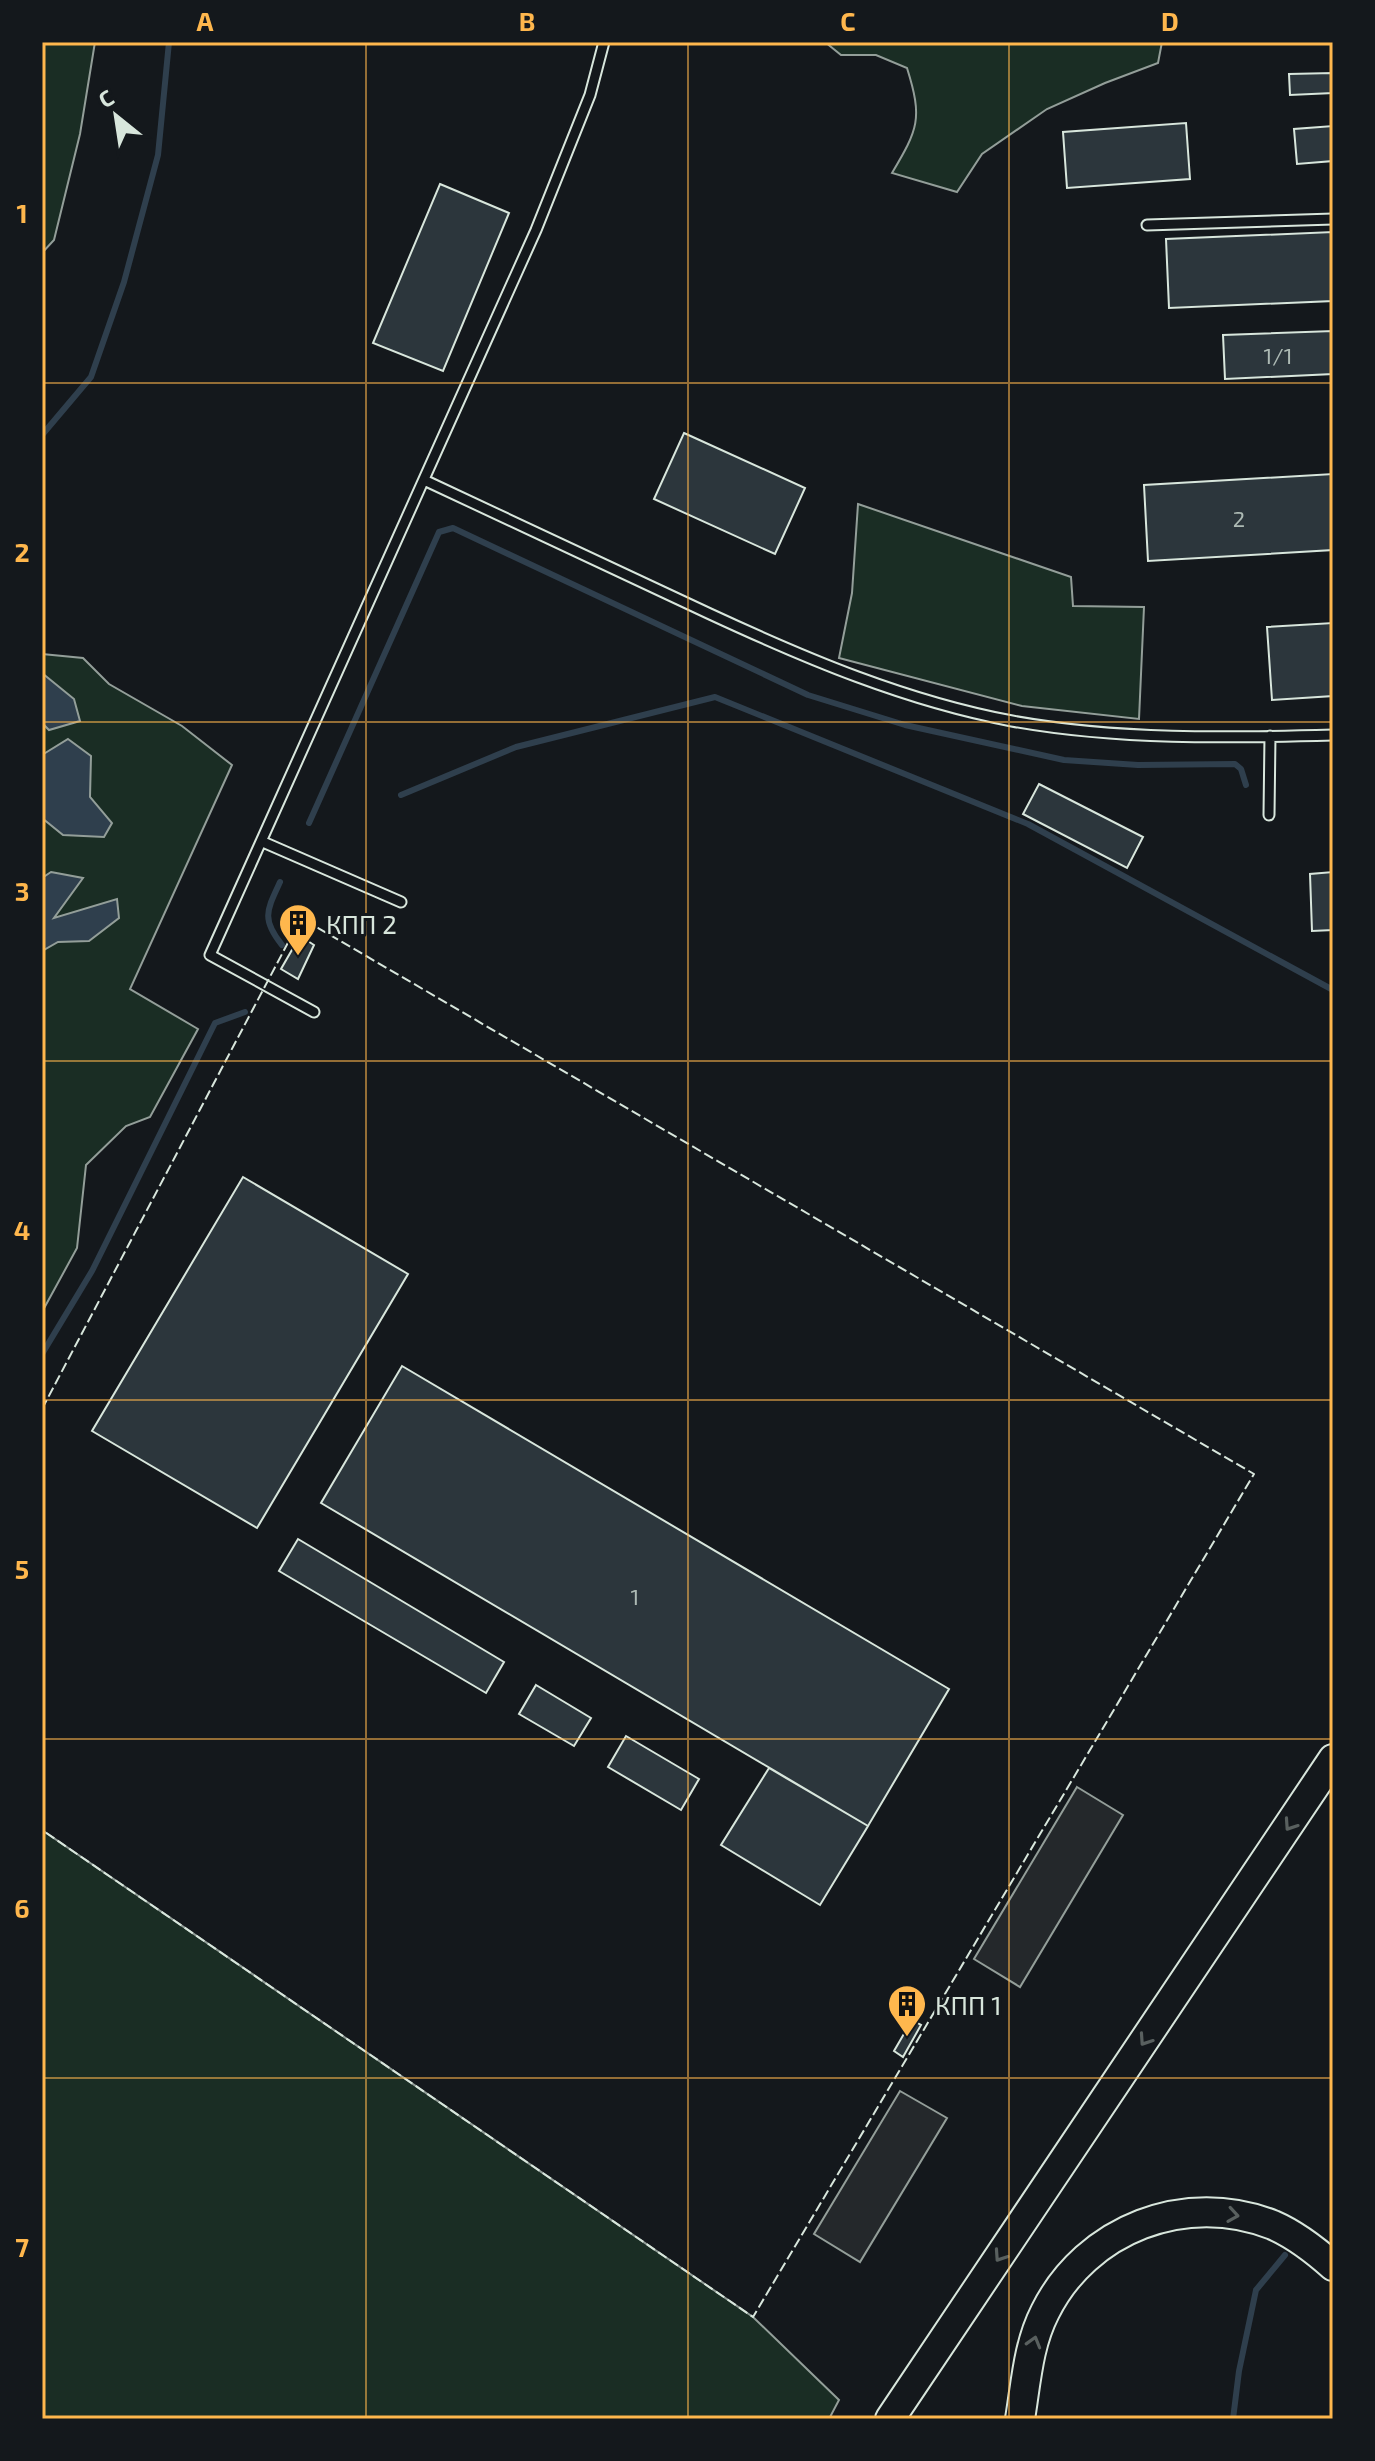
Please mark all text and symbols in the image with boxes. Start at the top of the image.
text: A [197,5,214,36]
text: B [519,5,535,36]
text: C [840,5,856,36]
text: D [1161,5,1179,36]
north arrow [76,76,156,156]
text: С [93,83,118,112]
text: 1 [16,197,28,228]
house number: 1/1 [1264,342,1292,368]
house number: 2 [1233,505,1245,531]
text: 2 [14,536,30,567]
text: 3 [15,875,29,906]
building icon: КПП 2 [277,902,319,957]
place label: КПП 2 [326,908,397,939]
text: 4 [14,1214,30,1245]
text: 5 [15,1553,29,1584]
house number: 1 [631,1583,639,1609]
one-way arrow [1285,1816,1300,1830]
text: 6 [14,1892,30,1923]
building icon: КПП 1 [886,1983,928,2038]
place label: КПП 1 [935,1989,1002,2020]
one-way arrow [1140,2032,1155,2046]
one-way arrow [1226,2205,1240,2222]
text: 7 [15,2231,29,2262]
one-way arrow [994,2247,1009,2262]
one-way arrow [1025,2336,1041,2350]

